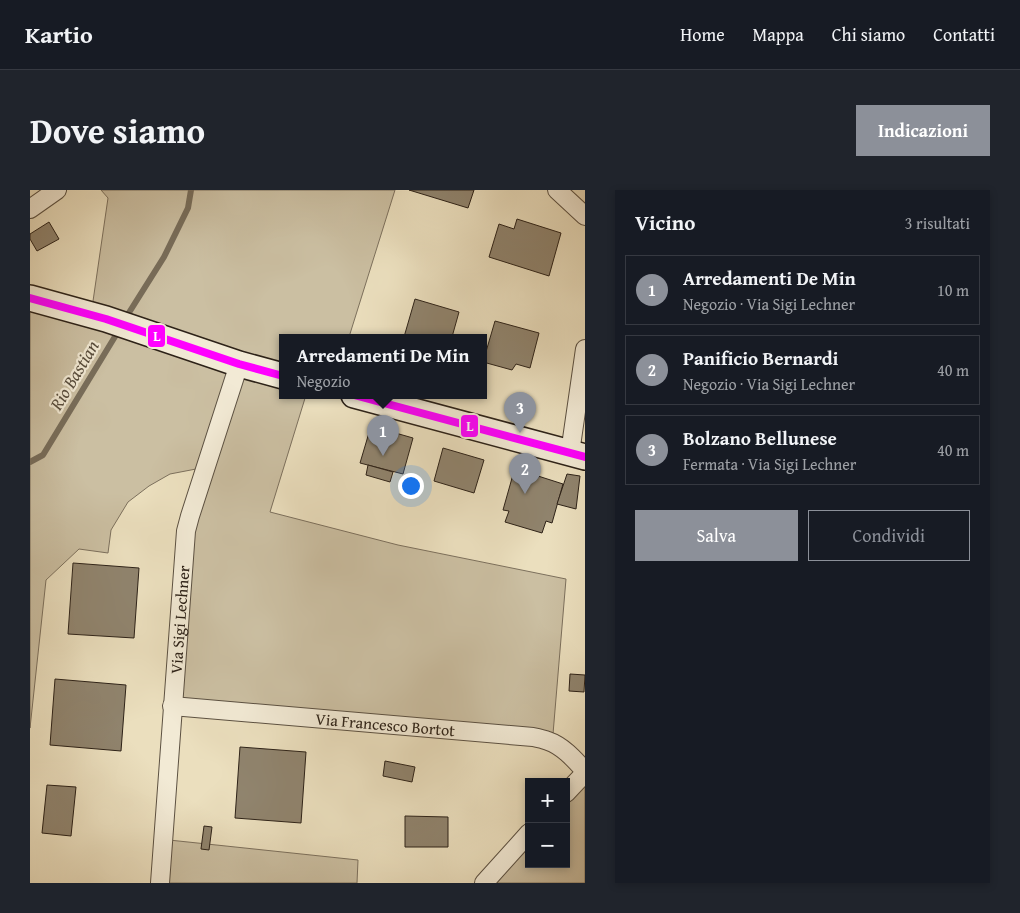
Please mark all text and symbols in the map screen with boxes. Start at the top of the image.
text: Kartio [25,17,93,52]
text: Home [680,21,725,48]
text: Mappa [753,21,804,48]
text: Chi siamo [832,21,905,48]
text: Contatti [933,21,995,48]
text: Dove siamo [30,105,205,156]
button: Indicazioni [856,105,990,156]
text: Vicino [635,207,695,238]
text: 3 risultati [905,211,970,235]
text: Arredamenti De Min [683,264,856,292]
text: 1 [648,278,656,302]
text: 10 m [937,278,969,302]
text: Negozio · Via Sigi Lechner [683,292,855,316]
line badge: L [147,324,166,348]
text: L [153,326,161,346]
popup [279,334,487,399]
water label: Rio Bastian [42,335,105,416]
text: Arredamenti De Min [297,341,469,369]
text: Panificio Bernardi [683,344,839,372]
text: 2 [648,358,656,382]
text: 40 m [937,358,969,382]
text: Negozio [297,369,350,393]
text: Negozio · Via Sigi Lechner [683,372,855,396]
pin: 3 [504,392,536,433]
line badge: L [460,414,479,438]
pin: 1 [367,415,399,456]
text: L [466,416,474,436]
text: Bolzano Bellunese [683,424,837,452]
text: 3 [648,438,656,462]
text: 40 m [937,438,969,462]
text: Fermata · Via Sigi Lechner [683,452,856,476]
pin: 2 [509,453,541,494]
your location [398,473,424,499]
button: Salva [635,510,798,561]
button: Condividi [808,510,970,561]
street label: Via Sigi Lechner [163,564,195,675]
street label: Via Francesco Bortot [314,706,456,742]
map controls [525,778,570,868]
button: + [525,778,570,823]
button: − [525,823,570,868]

